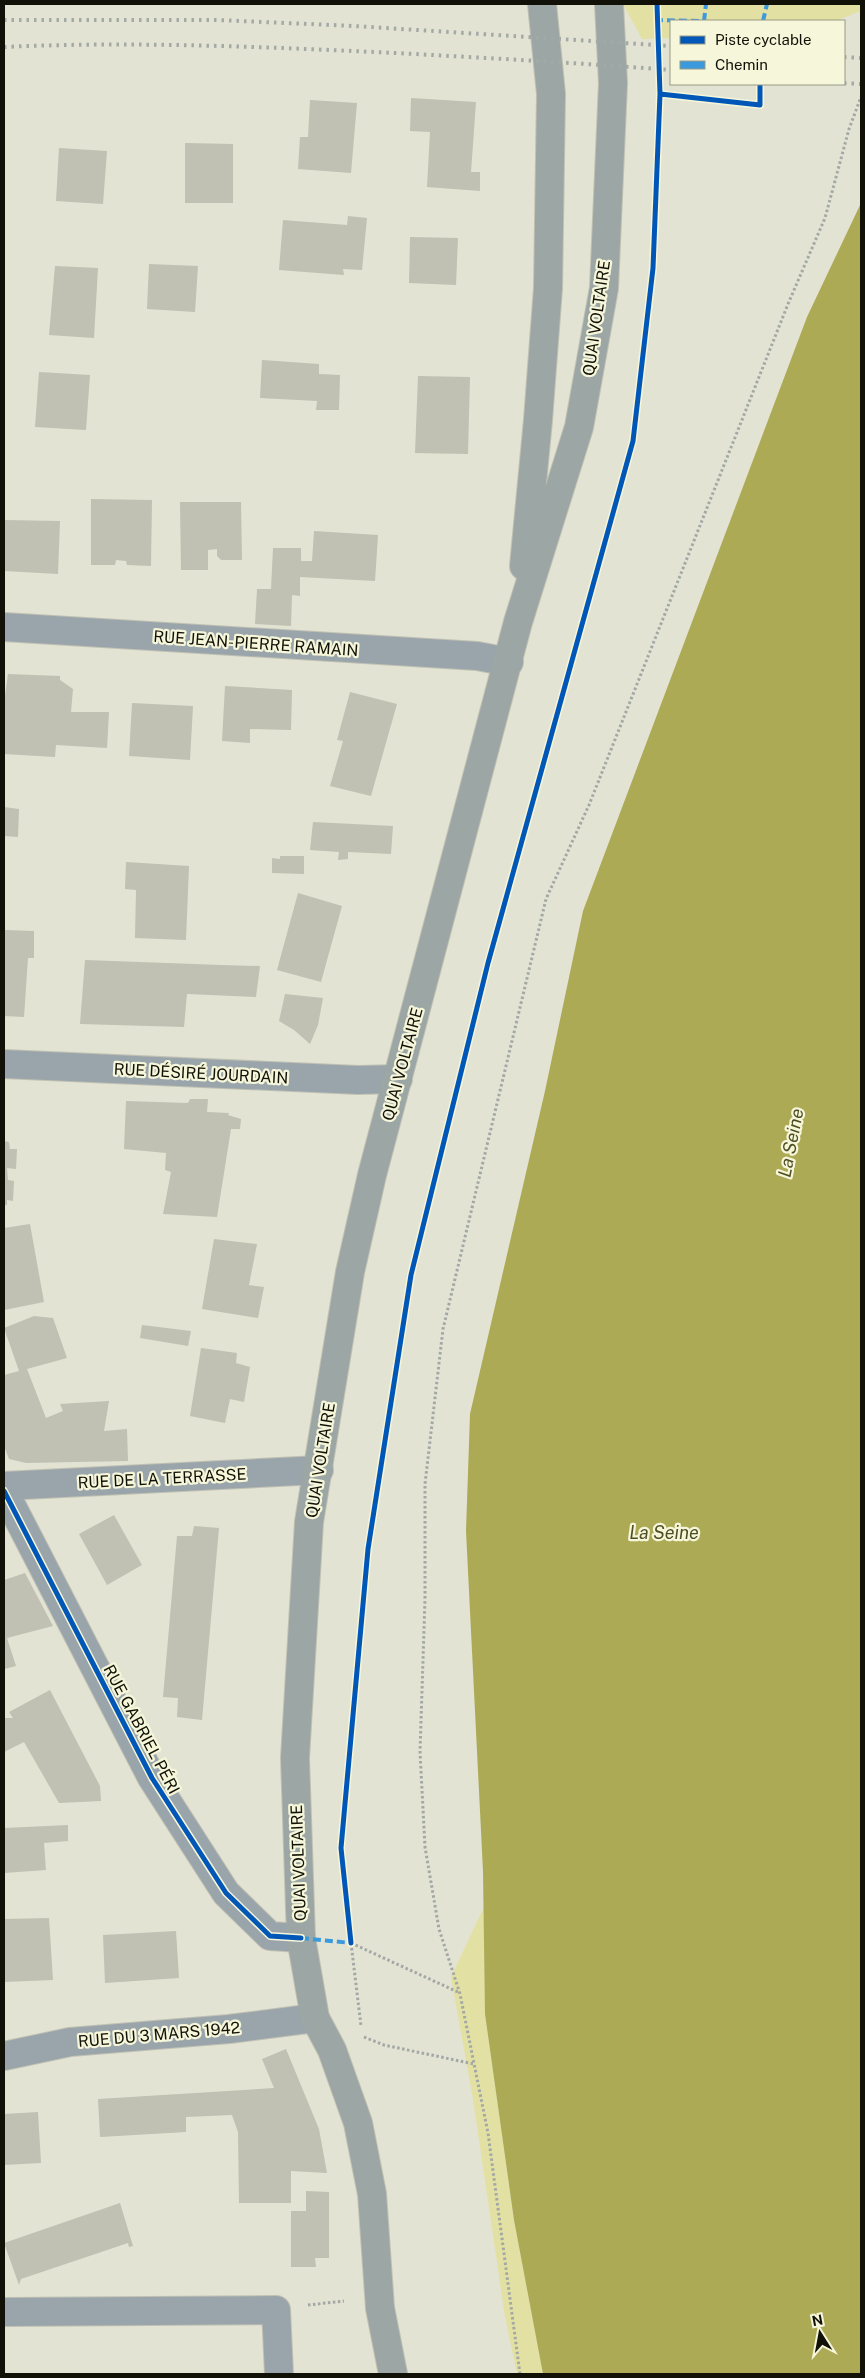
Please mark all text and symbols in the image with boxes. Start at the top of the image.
legend [670,20,845,85]
text: Piste cyclable [715,31,812,48]
text: Chemin [715,56,768,73]
street label: QUAI VOLTAIRE [579,259,614,377]
street label: RUE JEAN-PIERRE RAMAIN [153,627,359,660]
street label: QUAI VOLTAIRE [378,1005,427,1123]
street label: RUE DÉSIRÉ JOURDAIN [113,1058,289,1088]
water label: La Seine [774,1107,807,1179]
street label: QUAI VOLTAIRE [302,1401,339,1519]
street label: RUE DE LA TERRASSE [77,1465,247,1492]
water label: La Seine [629,1522,699,1543]
street label: RUE GABRIEL PÉRI [99,1661,185,1797]
street label: QUAI VOLTAIRE [287,1804,310,1922]
street label: RUE DU 3 MARS 1942 [77,2018,241,2051]
north arrow [795,2308,845,2358]
text: N [811,2311,824,2329]

